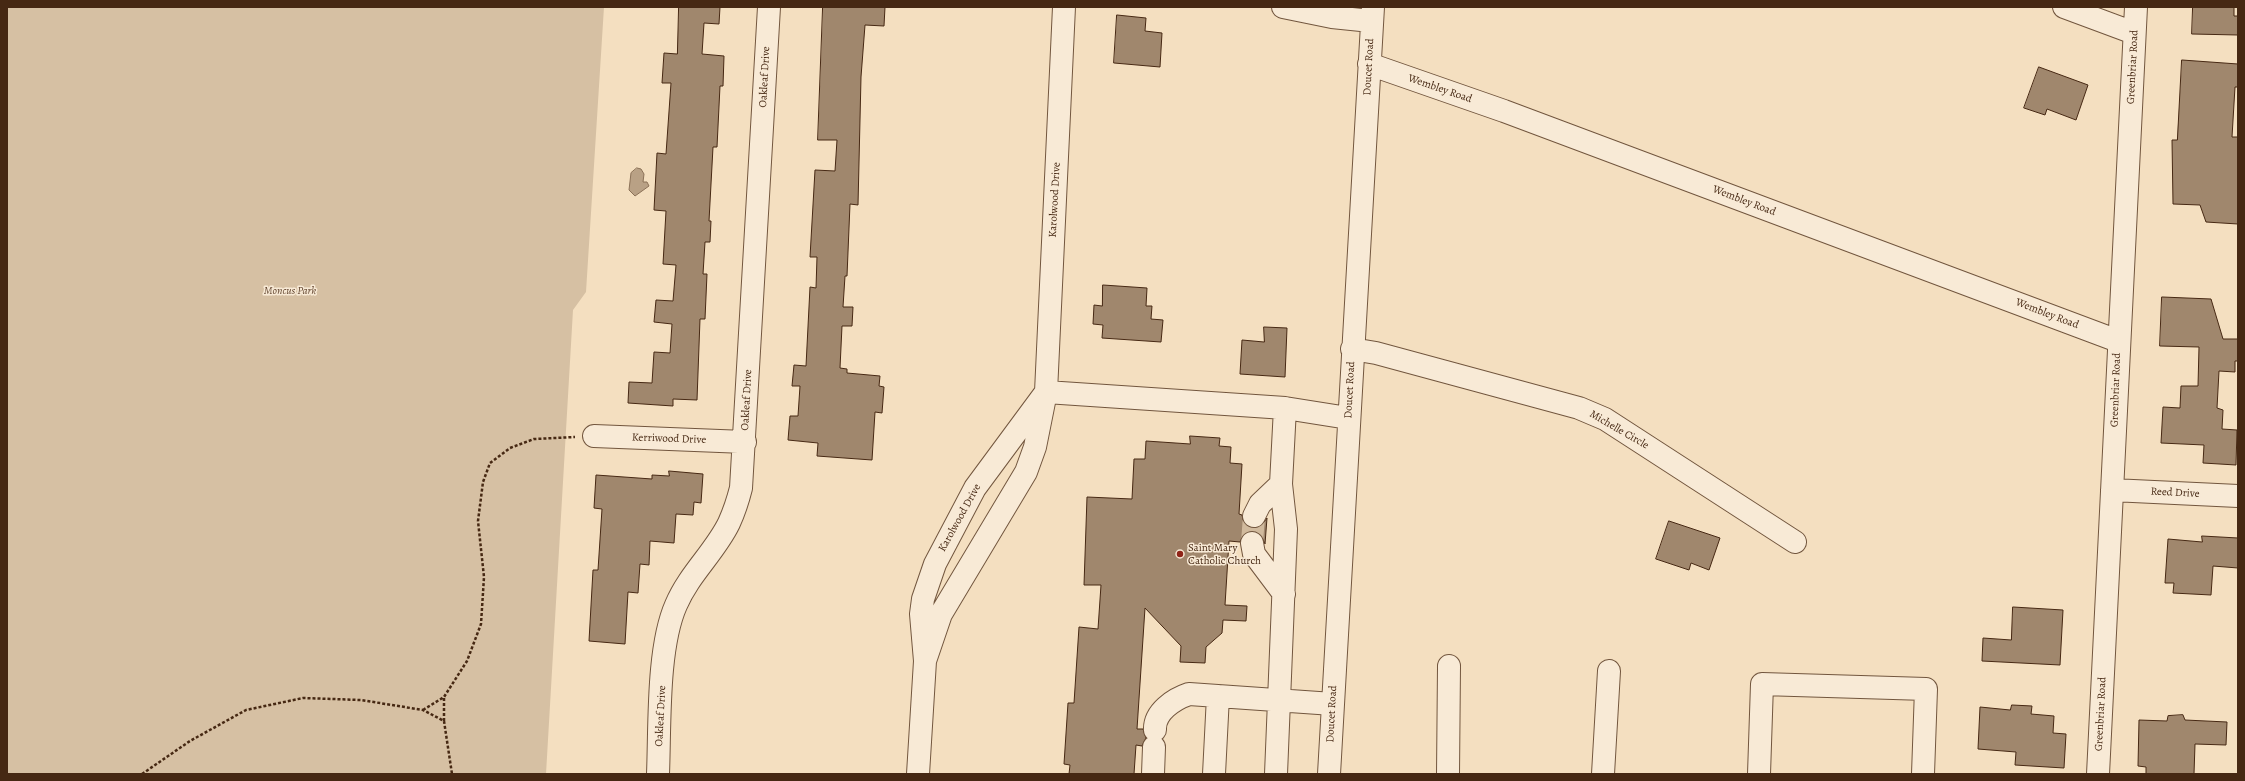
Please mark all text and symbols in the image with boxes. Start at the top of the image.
street label: Greenbriar Road [2124,29,2142,105]
street label: Doucet Road [1361,38,1377,96]
street label: Oakleaf Drive [757,46,773,108]
street label: Wembley Road [1406,72,1474,106]
street label: Karolwood Drive [1046,162,1064,238]
street label: Wembley Road [1711,183,1777,219]
park label: Moncus Park [264,284,316,298]
street label: Wembley Road [2014,296,2080,332]
street label: Greenbriar Road [2108,353,2124,427]
street label: Doucet Road [1342,361,1358,419]
street label: Oakleaf Drive [739,369,755,431]
street label: Michelle Circle [1587,408,1651,452]
street label: Kerriwood Drive [632,431,706,447]
street label: Karolwood Drive [936,482,984,554]
street label: Reed Drive [2150,485,2200,501]
place label: Saint Mary Catholic Church [1188,541,1261,567]
marker: Saint Mary Catholic Church [1175,549,1185,559]
street label: Greenbriar Road [2092,676,2110,752]
street label: Oakleaf Drive [653,685,669,747]
street label: Doucet Road [1324,685,1340,743]

